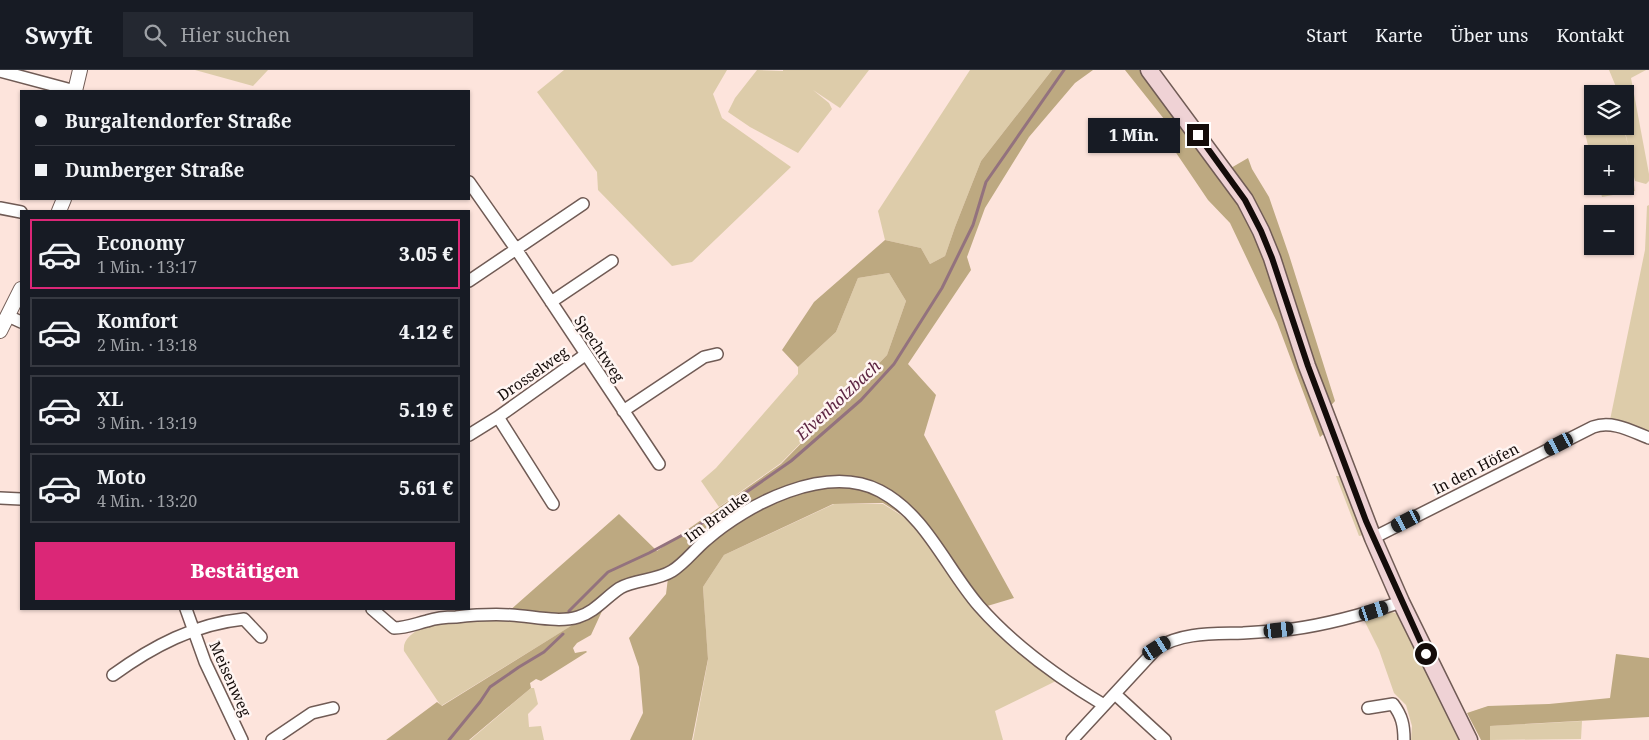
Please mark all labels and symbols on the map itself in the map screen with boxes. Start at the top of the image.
callout: 1 Min. [1088,118,1180,152]
route end [1187,124,1209,146]
street label: Spechtweg [570,311,630,386]
street label: Drosselweg [493,342,572,405]
water label: Elvenholzbach [790,355,885,446]
car [1542,431,1575,457]
street label: In den Höfen [1429,438,1522,498]
street label: Im Brauke [680,486,752,546]
car [1389,508,1422,534]
car [1357,599,1390,623]
car [1263,621,1294,639]
car [1140,634,1173,662]
street label: Meisenweg [205,638,256,719]
route start [1415,643,1437,665]

